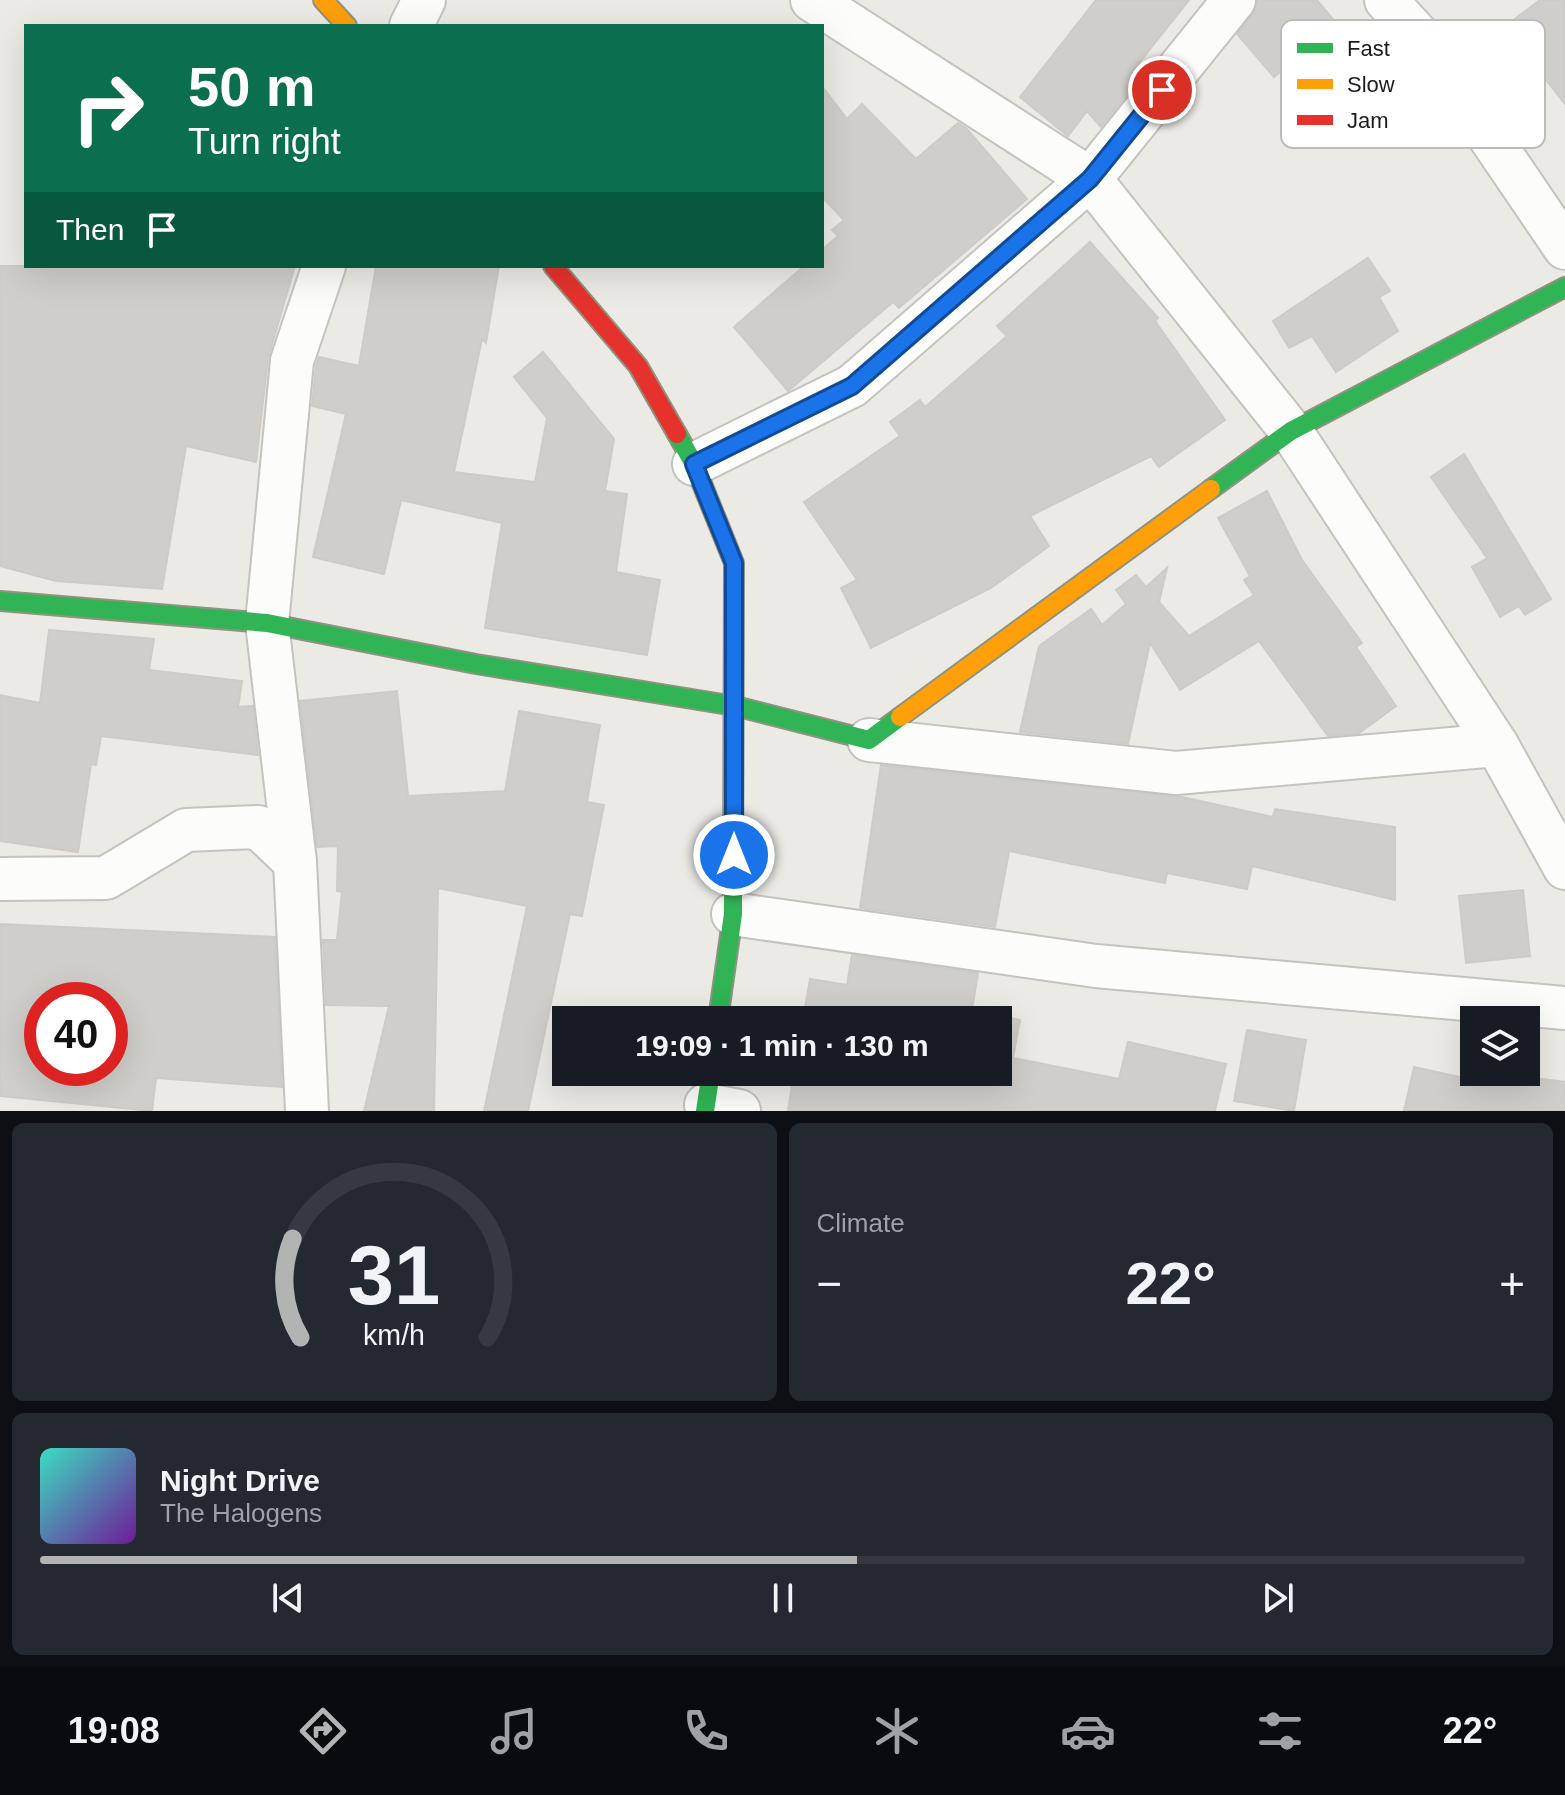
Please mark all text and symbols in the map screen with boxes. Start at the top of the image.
legend [1281,20,1545,148]
text: Fast [1347,36,1390,61]
text: 50 m [188,55,316,118]
icon: right [56,56,160,160]
pin [1128,56,1196,124]
icon: arrive [1140,68,1184,112]
text: Slow [1347,72,1395,97]
text: Jam [1347,108,1389,133]
text: Turn right [188,121,341,162]
icon: arrive [140,208,184,252]
text: Then [56,213,124,246]
position arrow [692,813,776,897]
speed limit sign: 40 [24,982,128,1086]
map controls [1460,1006,1540,1086]
button: layers [1460,1006,1540,1086]
text: 19:09 · 1 min · 130 m [635,1029,929,1062]
text: Climate [817,1208,905,1238]
text: 31 [348,1229,441,1322]
text: 22° [1125,1250,1216,1317]
text: − [817,1259,842,1308]
text: + [1499,1259,1525,1308]
text: km/h [363,1319,425,1351]
text: Night Drive [160,1464,320,1497]
text: The Halogens [160,1498,322,1528]
icon: previous [266,1576,310,1620]
icon: pause [761,1576,805,1620]
icon: next [1256,1576,1300,1620]
icon: directions [295,1703,351,1759]
icon: music [486,1703,542,1759]
icon: phone [678,1703,734,1759]
icon: climate [869,1703,925,1759]
icon: car [1060,1703,1116,1759]
icon: filters [1252,1703,1308,1759]
text: 19:08 [68,1710,160,1751]
text: 22° [1443,1710,1497,1751]

